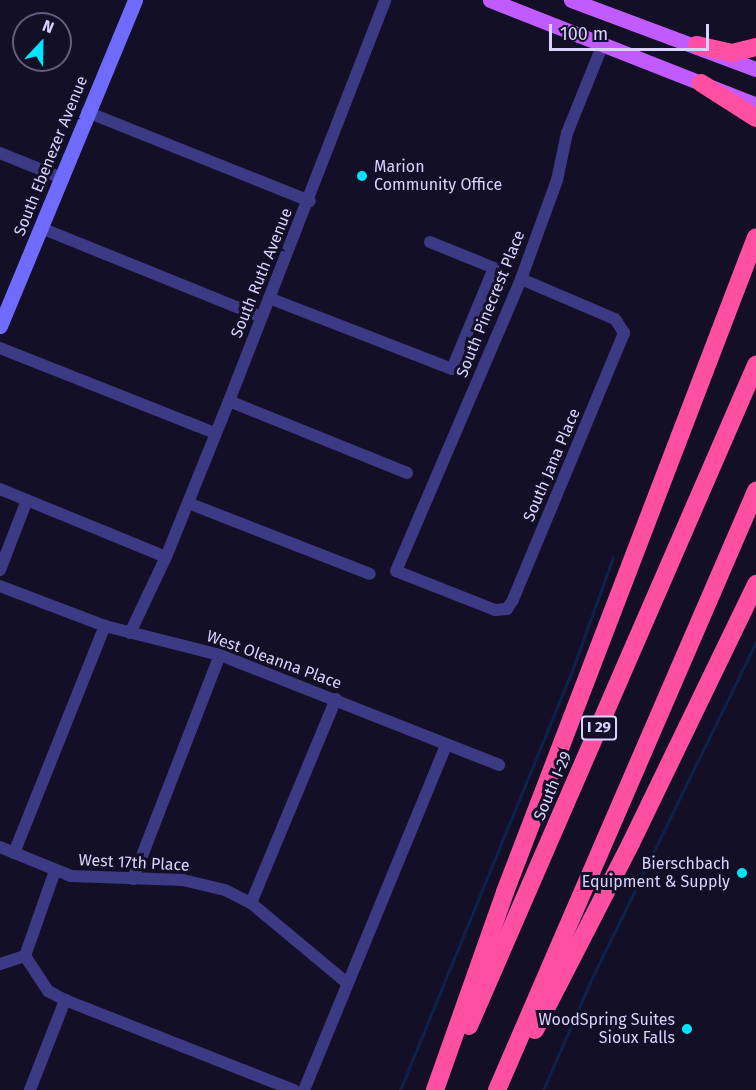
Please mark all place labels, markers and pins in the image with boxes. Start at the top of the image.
place label: Marion Community Office [374,157,502,195]
marker: Marion Community Office [355,169,369,183]
place label: Bierschbach Equipment & Supply [582,854,730,892]
marker: Bierschbach Equipment & Supply [735,866,749,880]
place label: WoodSpring Suites Sioux Falls [539,1010,675,1048]
marker: WoodSpring Suites Sioux Falls [680,1022,694,1036]

